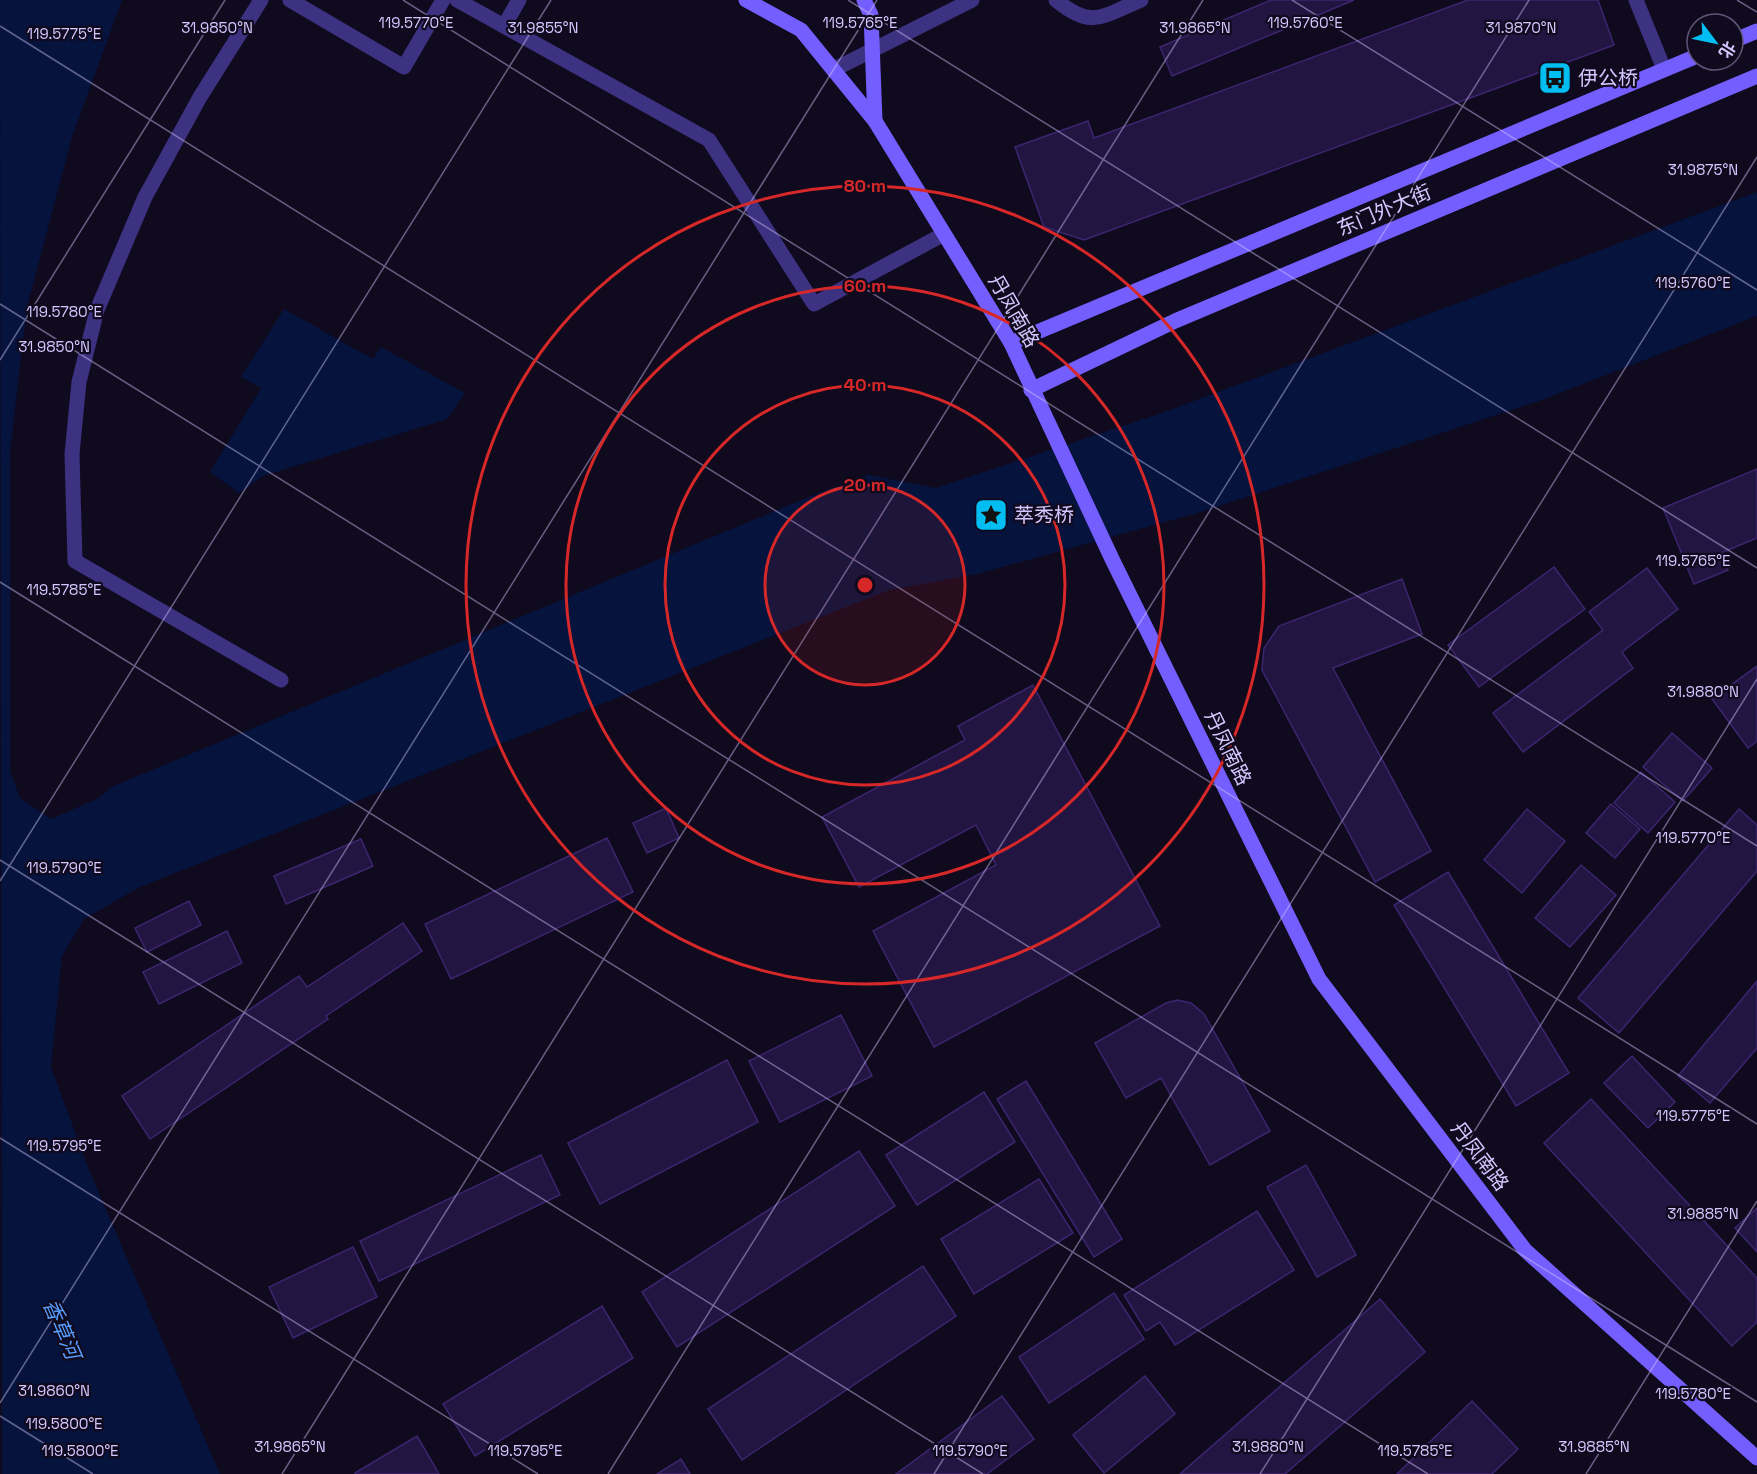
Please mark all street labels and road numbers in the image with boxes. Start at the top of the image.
street label: 东门外大街 [1333,178,1435,242]
street label: 丹凤南路 [983,270,1045,352]
street label: 丹凤南路 [1199,706,1257,790]
street label: 丹凤南路 [1446,1116,1514,1196]

